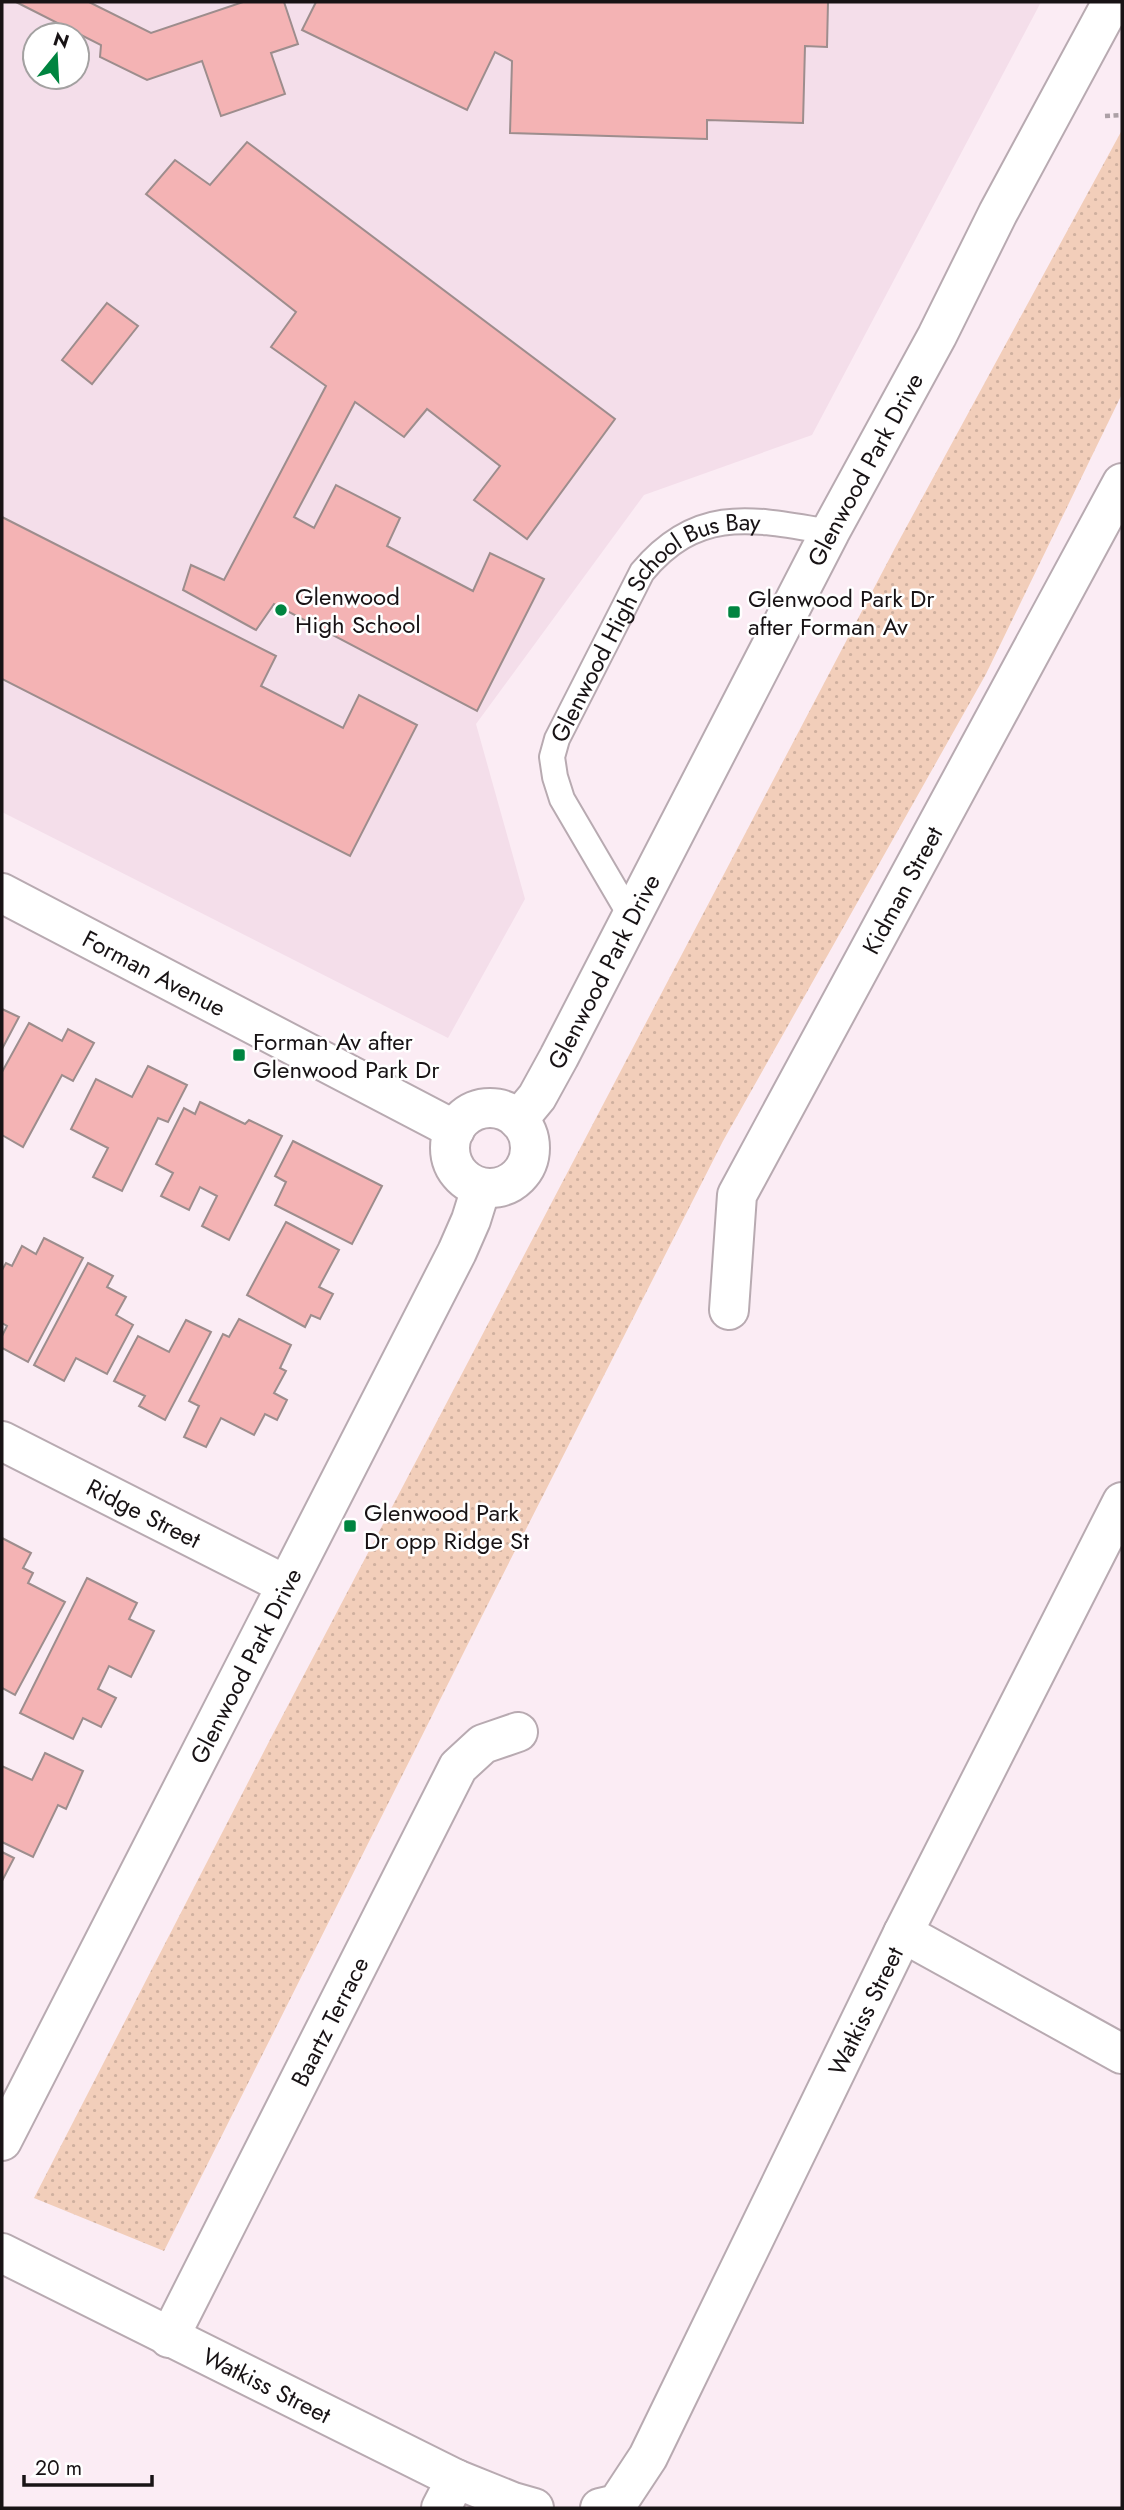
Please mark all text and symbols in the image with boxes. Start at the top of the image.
north arrow [21,21,91,91]
text: N [50,25,72,55]
street label: Glenwood Park Drive [798,366,931,572]
street label: Glenwood High School Bus Bay [541,504,762,748]
place label: Glenwood High School [295,579,421,642]
place label: Glenwood Park Dr after Forman Av [748,581,935,644]
marker: Glenwood High School [273,602,289,618]
marker: Glenwood Park Dr after Forman Av [726,604,742,620]
street label: Kidman Street [853,820,951,960]
street label: Glenwood Park Drive [538,867,668,1075]
street label: Forman Avenue [76,921,232,1025]
place label: Forman Av after Glenwood Park Dr [253,1024,440,1087]
marker: Forman Av after Glenwood Park Dr [231,1047,247,1063]
street label: Ridge Street [81,1469,207,1557]
place label: Glenwood Park Dr opp Ridge St [364,1495,529,1558]
marker: Glenwood Park Dr opp Ridge St [342,1518,358,1534]
street label: Glenwood Park Drive [181,1562,310,1770]
street label: Watkiss Street [819,1940,911,2081]
street label: Baartz Terrace [282,1950,377,2092]
street label: Watkiss Street [197,2338,337,2432]
scale bar [24,2444,152,2488]
text: 20 m [35,2453,82,2483]

